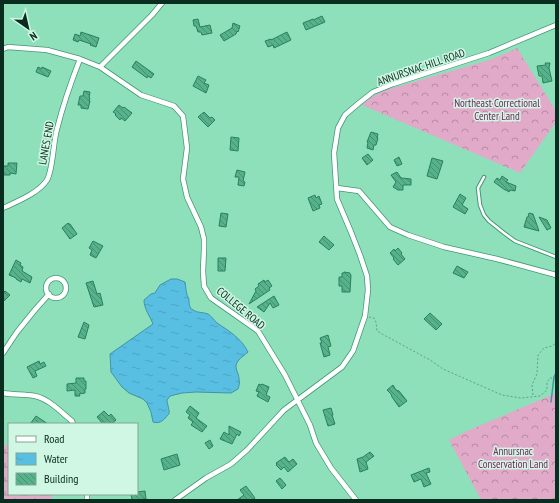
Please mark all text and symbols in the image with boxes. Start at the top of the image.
north arrow [8,8,48,48]
text: N [27,29,40,44]
street label: ANNURSNAC HILL ROAD [375,45,467,89]
park label: Northeast Correctional Center Land [454,96,540,123]
street label: LANES END [35,120,57,166]
street label: COLLEGE ROAD [214,284,268,332]
legend [8,423,138,495]
text: Road [44,431,64,446]
park label: Annursnac Conservation Land [478,444,548,471]
text: Water [44,451,69,466]
text: Building [44,471,79,486]

